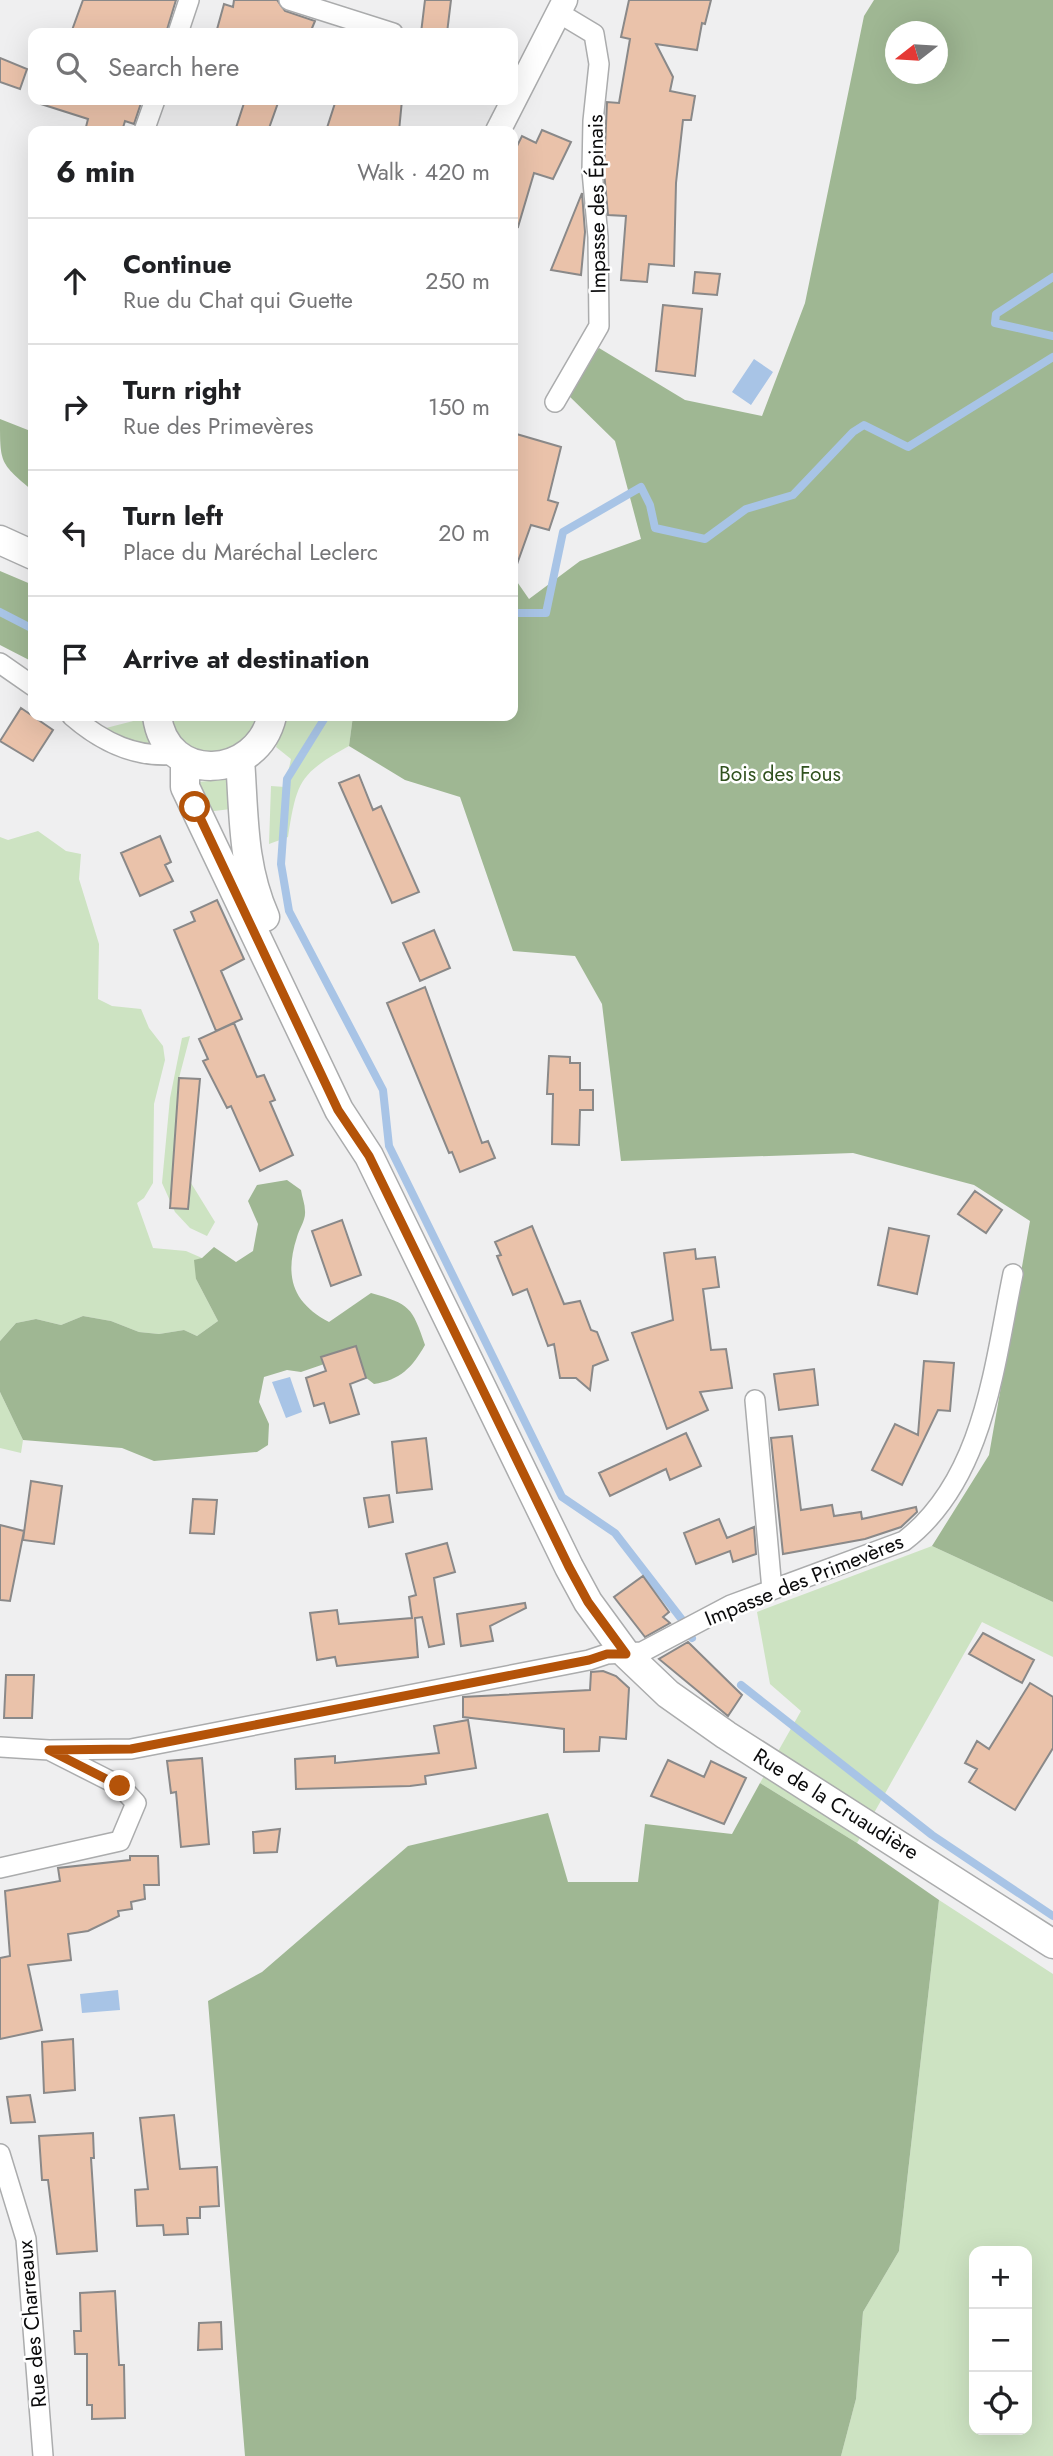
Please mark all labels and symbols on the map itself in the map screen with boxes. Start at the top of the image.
north arrow [885,21,948,84]
street label: Impasse des Épinais [580,114,614,294]
park label: Bois des Fous [719,759,841,789]
route start [179,791,210,822]
street label: Impasse des Primevères [700,1526,908,1634]
street label: Rue de la Cruaudière [748,1741,925,1867]
route end [104,1770,135,1801]
street label: Rue des Charreaux [10,2239,54,2409]

